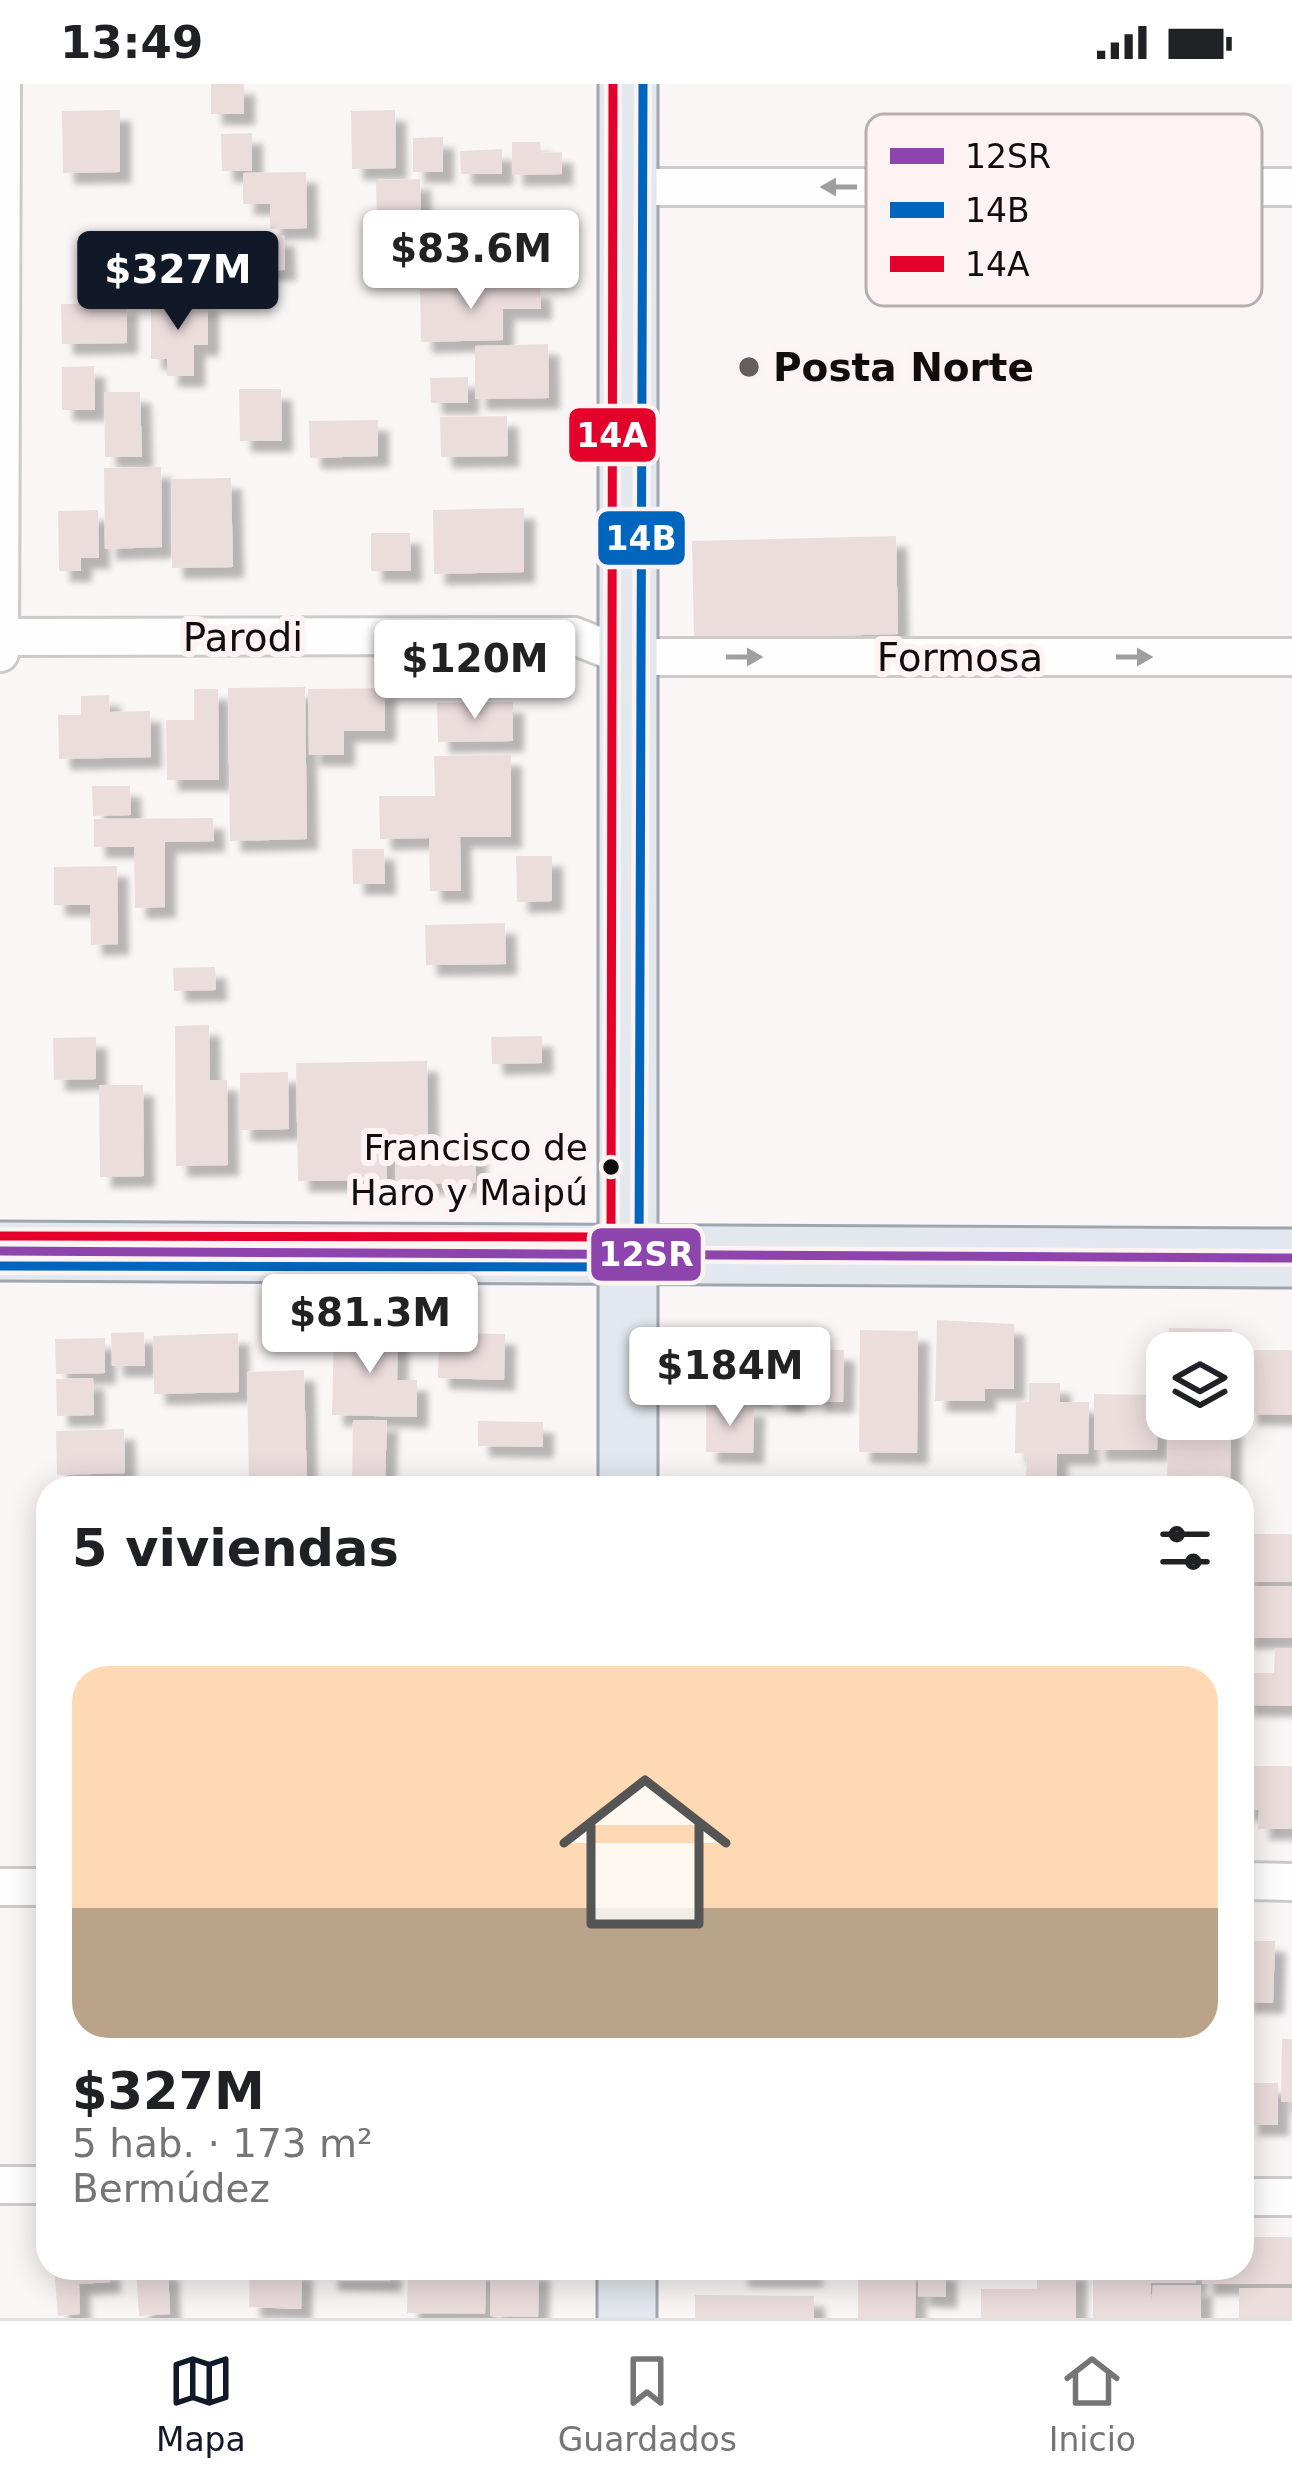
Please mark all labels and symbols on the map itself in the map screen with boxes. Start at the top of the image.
legend [866,114,1262,306]
text: 12SR [965,137,1051,176]
one-way arrow [819,177,857,197]
text: 14B [965,191,1030,230]
pin: $83.6M [373,210,569,312]
pin: $327M [94,231,262,333]
text: 14A [965,245,1030,284]
place label: Posta Norte [773,345,1034,390]
marker: Posta Norte [736,354,762,380]
line badge: 14A [567,406,658,464]
text: 14A [576,416,648,455]
line badge: 14B [596,509,687,567]
text: 14B [605,519,677,558]
street label: Parodi [183,615,303,660]
pin: $120M [391,620,559,722]
street label: Formosa [877,635,1043,680]
one-way arrow [726,647,764,667]
one-way arrow [1116,647,1154,667]
place label: Francisco de Haro y Maipú [350,1127,588,1213]
marker: Francisco de Haro y Maipú [600,1156,622,1178]
line badge: 12SR [589,1226,703,1283]
text: 12SR [598,1235,694,1274]
pin: $81.3M [272,1274,468,1376]
pin: $184M [646,1327,814,1429]

